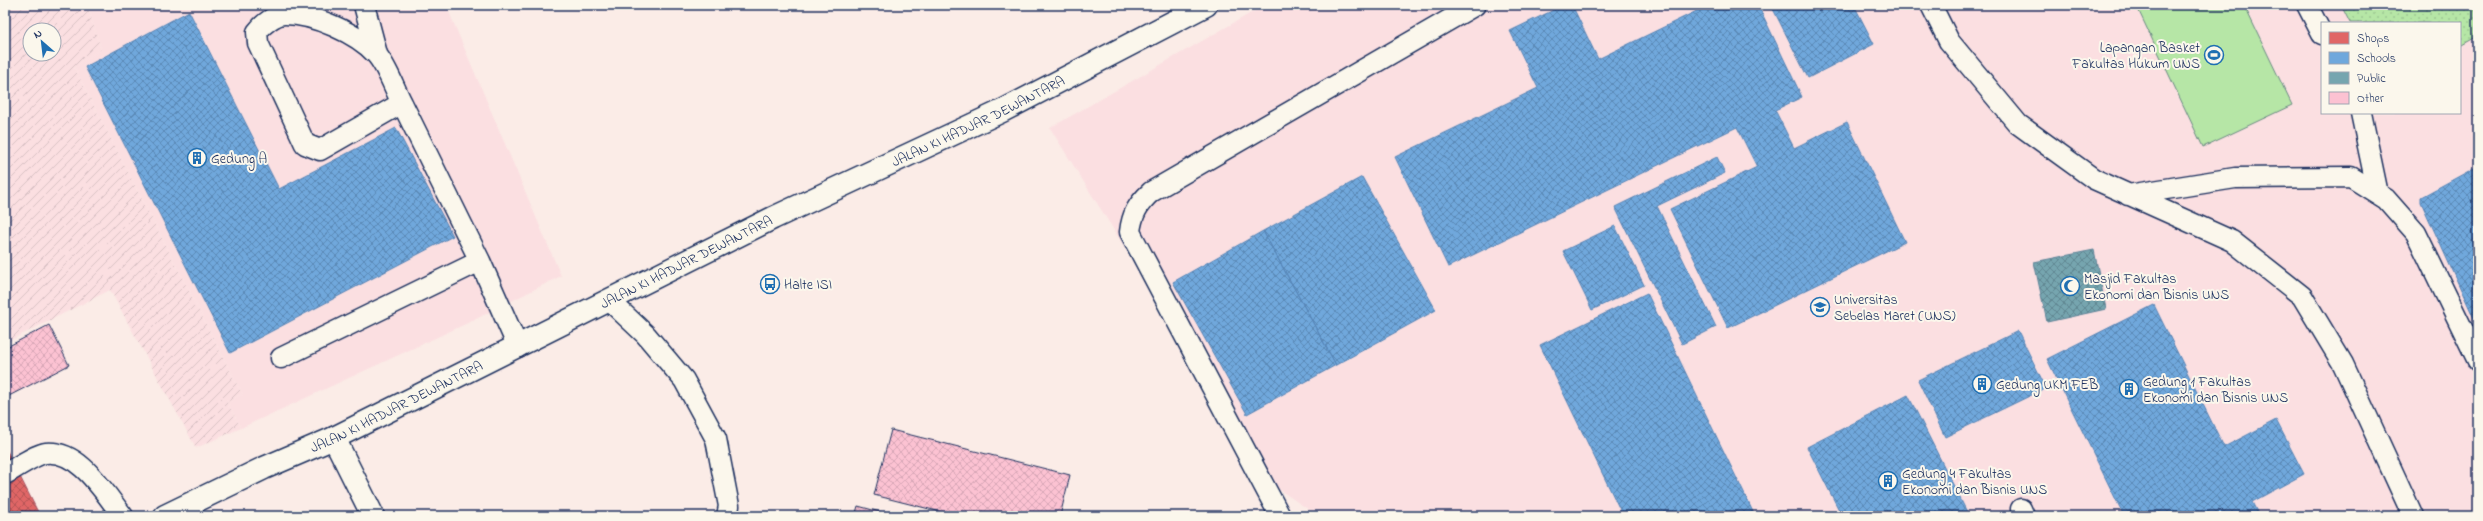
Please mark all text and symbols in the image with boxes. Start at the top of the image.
north arrow [22,22,62,62]
legend [2321,22,2461,114]
text: N [31,25,45,43]
text: Shops [2357,30,2389,48]
place label: Lapangan Basket Fakultas Hukum UNS [2071,38,2200,75]
sports icon: Lapangan Basket Fakultas Hukum UNS [2203,44,2225,66]
text: Schools [2357,50,2396,68]
text: Public [2357,70,2386,88]
street label: JALAN KI HADJAR DEWANTARA [888,71,1069,173]
text: Other [2357,90,2384,108]
building icon: Gedung A [186,147,208,169]
place label: Gedung A [211,149,267,171]
street label: JALAN KI HADJAR DEWANTARA [597,211,777,315]
place label: Masjid Fakultas Ekonomi dan Bisnis UNS [2084,269,2229,306]
bus stop icon: Halte ISI [759,273,781,295]
place label: Halte ISI [784,275,832,296]
mosque icon: Masjid Fakultas Ekonomi dan Bisnis UNS [2059,275,2081,297]
place label: Universitas Sebelas Maret (UNS) [1834,290,1956,327]
school or university icon: Universitas Sebelas Maret (UNS) [1809,296,1831,318]
street label: JALAN KI HADJAR DEWANTARA [307,356,487,459]
place label: Gedung 1 Fakultas Ekonomi dan Bisnis UNS [2143,372,2288,409]
building icon: Gedung UKM FEB [1971,373,1993,395]
place label: Gedung UKM FEB [1996,375,2098,397]
building icon: Gedung 1 Fakultas Ekonomi dan Bisnis UNS [2118,378,2140,400]
place label: Gedung 4 Fakultas Ekonomi dan Bisnis UNS [1902,464,2047,501]
building icon: Gedung 4 Fakultas Ekonomi dan Bisnis UNS [1877,470,1899,492]

